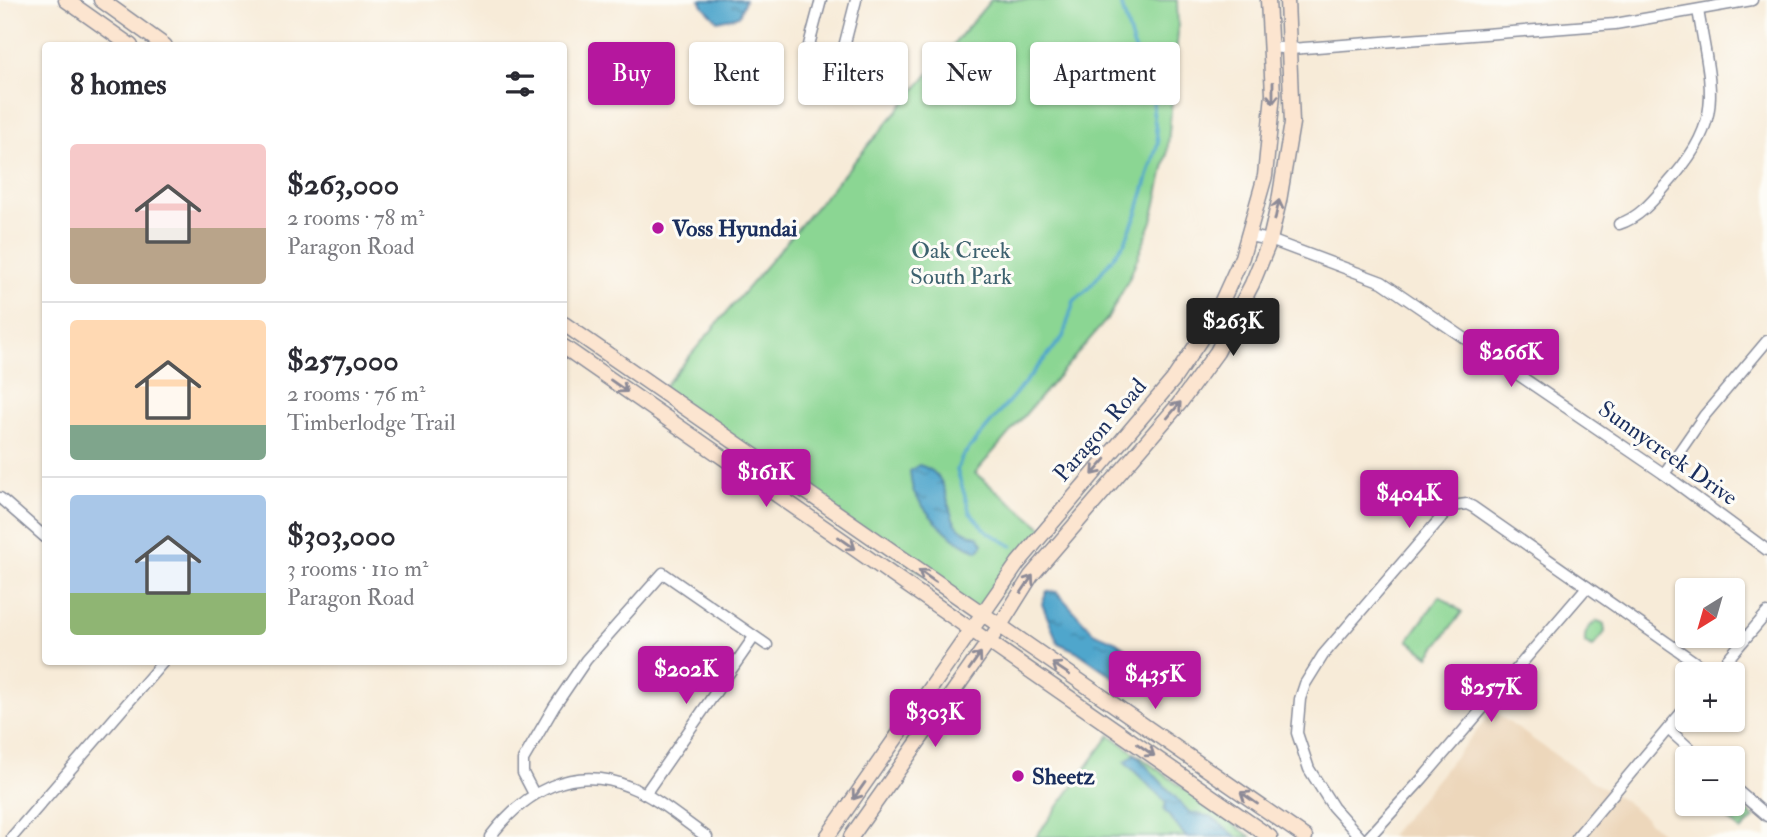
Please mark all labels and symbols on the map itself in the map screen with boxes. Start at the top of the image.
one-way arrow [1266,81,1279,104]
one-way arrow [1271,199,1285,222]
place label: Voss Hyundai [671,214,797,244]
marker: Voss Hyundai [650,220,666,236]
park label: Oak Creek South Park [910,236,1012,291]
pin: $263K [1184,298,1282,358]
pin: $266K [1462,330,1560,389]
street label: Paragon Road [1047,372,1153,488]
one-way arrow [609,379,628,393]
street label: Sunnycreek Drive [1593,394,1744,512]
one-way arrow [1166,401,1182,419]
pin: $161K [717,449,815,509]
one-way arrow [1091,457,1107,475]
pin: $404K [1360,470,1458,530]
one-way arrow [837,536,856,550]
one-way arrow [918,569,937,583]
one-way arrow [1020,574,1034,594]
north arrow [1675,578,1745,648]
pin: $202K [637,646,735,706]
one-way arrow [968,652,982,671]
pin: $435K [1106,652,1204,711]
one-way arrow [1052,662,1071,676]
pin: $257K [1442,664,1540,724]
pin: $303K [886,690,984,749]
one-way arrow [1136,743,1155,757]
place label: Sheetz [1032,762,1096,791]
marker: Sheetz [1010,768,1026,784]
one-way arrow [852,781,866,800]
one-way arrow [1240,791,1259,805]

